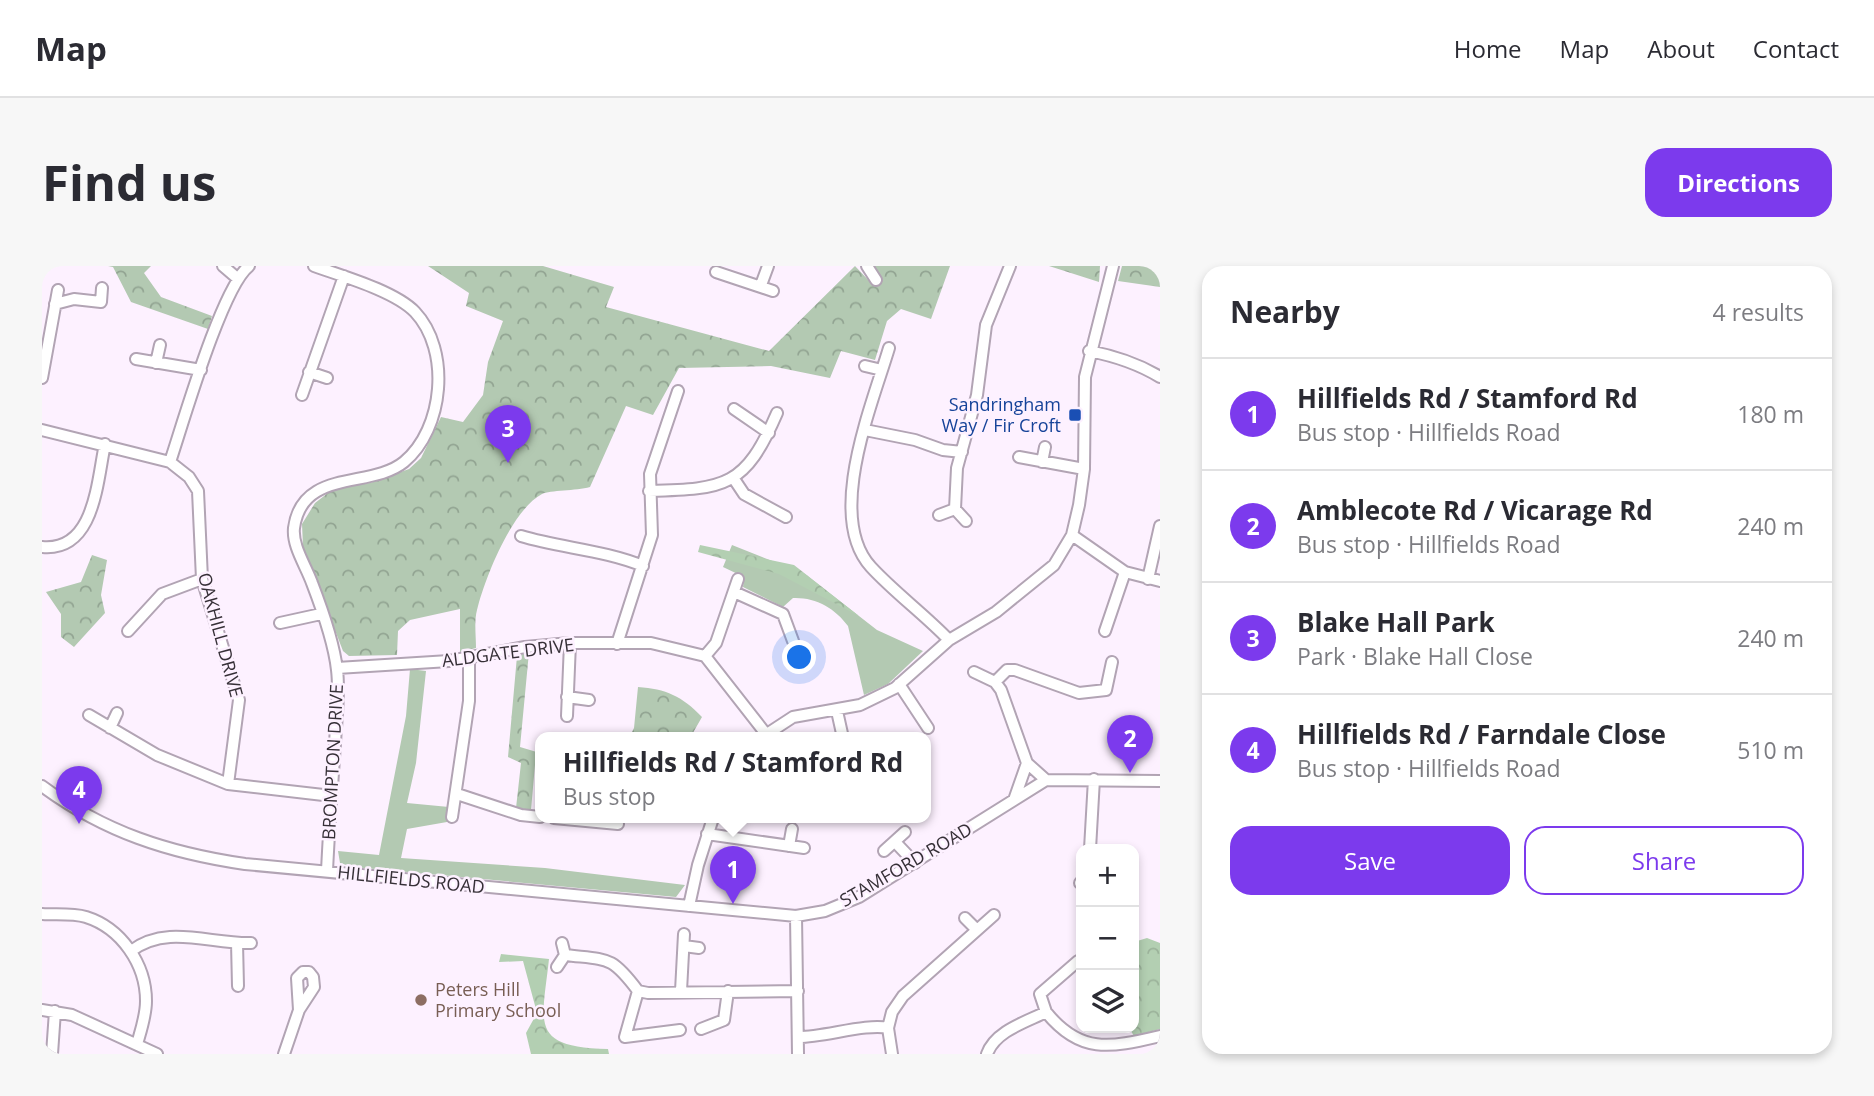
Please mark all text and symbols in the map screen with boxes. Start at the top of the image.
text: Map [35,26,107,71]
text: Home [1454,32,1522,65]
text: Map [1560,32,1609,65]
text: About [1647,32,1715,65]
text: Contact [1753,32,1839,65]
button: Directions [1645,148,1832,217]
text: Find us [42,149,216,215]
text: Nearby [1230,291,1340,332]
text: 4 results [1713,296,1804,328]
text: Hillfields Rd / Stamford Rd [1297,380,1638,416]
place label: Sandringham Way / Fir Croft [942,392,1061,437]
text: 1 [1246,398,1260,430]
text: 180 m [1737,398,1804,430]
pin: 3 [485,405,531,463]
marker: Sandringham Way / Fir Croft [1067,407,1083,423]
text: Bus stop · Hillfields Road [1297,416,1561,448]
text: Amblecote Rd / Vicarage Rd [1297,492,1653,528]
text: 2 [1246,510,1260,542]
text: 240 m [1737,510,1804,542]
text: Bus stop · Hillfields Road [1297,528,1561,560]
street label: OAKHILL DRIVE [193,570,249,700]
text: Blake Hall Park [1297,604,1495,640]
text: 3 [1246,622,1260,654]
text: 240 m [1737,622,1804,654]
street label: ALDGATE DRIVE [440,632,575,672]
your location [782,640,816,674]
text: Park · Blake Hall Close [1297,640,1533,672]
street label: BROMPTON DRIVE [316,684,348,840]
pin: 2 [1107,715,1153,773]
text: Hillfields Rd / Farndale Close [1297,716,1666,752]
popup [535,732,931,823]
text: 4 [1246,734,1260,766]
text: 510 m [1737,734,1804,766]
text: Hillfields Rd / Stamford Rd [563,744,903,780]
text: Bus stop · Hillfields Road [1297,752,1561,784]
pin: 4 [56,766,102,824]
text: Bus stop [563,780,656,812]
street label: STAMFORD ROAD [835,816,976,912]
button: Save [1230,826,1510,895]
button: Share [1524,826,1804,895]
map controls [1076,844,1139,1033]
button: + [1076,844,1139,907]
pin: 1 [710,846,756,904]
street label: HILLFIELDS ROAD [336,859,486,899]
button: − [1076,907,1139,970]
button: layers [1076,970,1139,1033]
place label: Peters Hill Primary School [435,977,561,1022]
marker: Peters Hill Primary School [413,992,429,1008]

